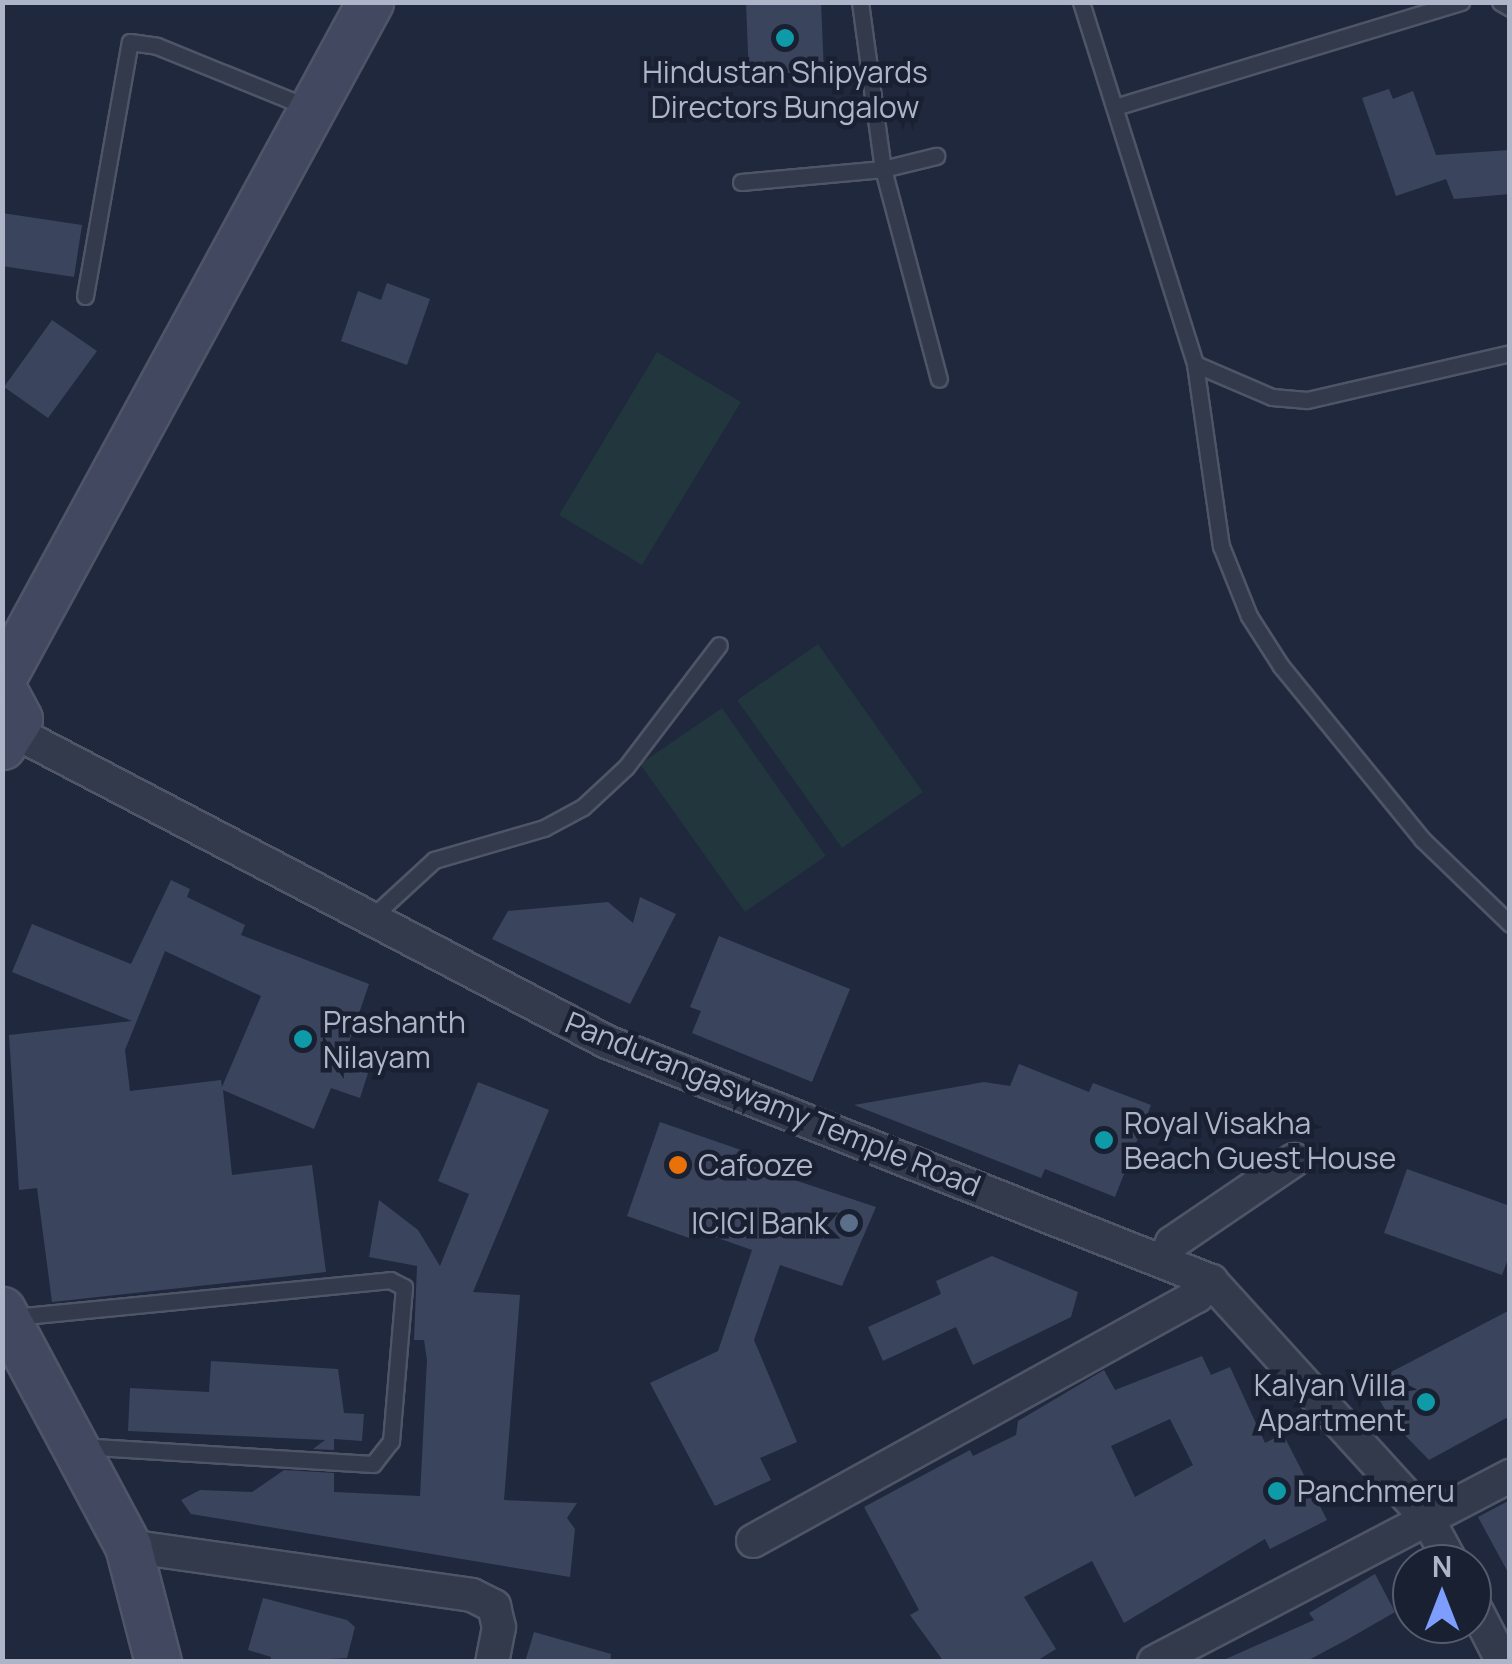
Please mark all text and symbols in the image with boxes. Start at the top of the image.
marker: Hindustan Shipyards Directors Bungalow [774,27,796,49]
place label: Hindustan Shipyards Directors Bungalow [642,54,928,124]
place label: Prashanth Nilayam [323,1004,466,1074]
street label: Pandurangaswamy Temple Road [560,1004,986,1204]
marker: Prashanth Nilayam [292,1028,314,1050]
place label: Royal Visakha Beach Guest House [1124,1105,1396,1176]
marker: Royal Visakha Beach Guest House [1093,1129,1115,1151]
place label: Cafooze [698,1147,813,1183]
marker: Cafooze [667,1154,689,1176]
place label: ICICI Bank [691,1205,829,1241]
marker: ICICI Bank [838,1212,860,1234]
place label: Kalyan Villa Apartment [1254,1367,1406,1438]
marker: Kalyan Villa Apartment [1415,1391,1437,1413]
place label: Panchmeru [1297,1473,1455,1509]
marker: Panchmeru [1266,1480,1288,1502]
north arrow [1392,1544,1492,1644]
text: N [1432,1547,1452,1585]

